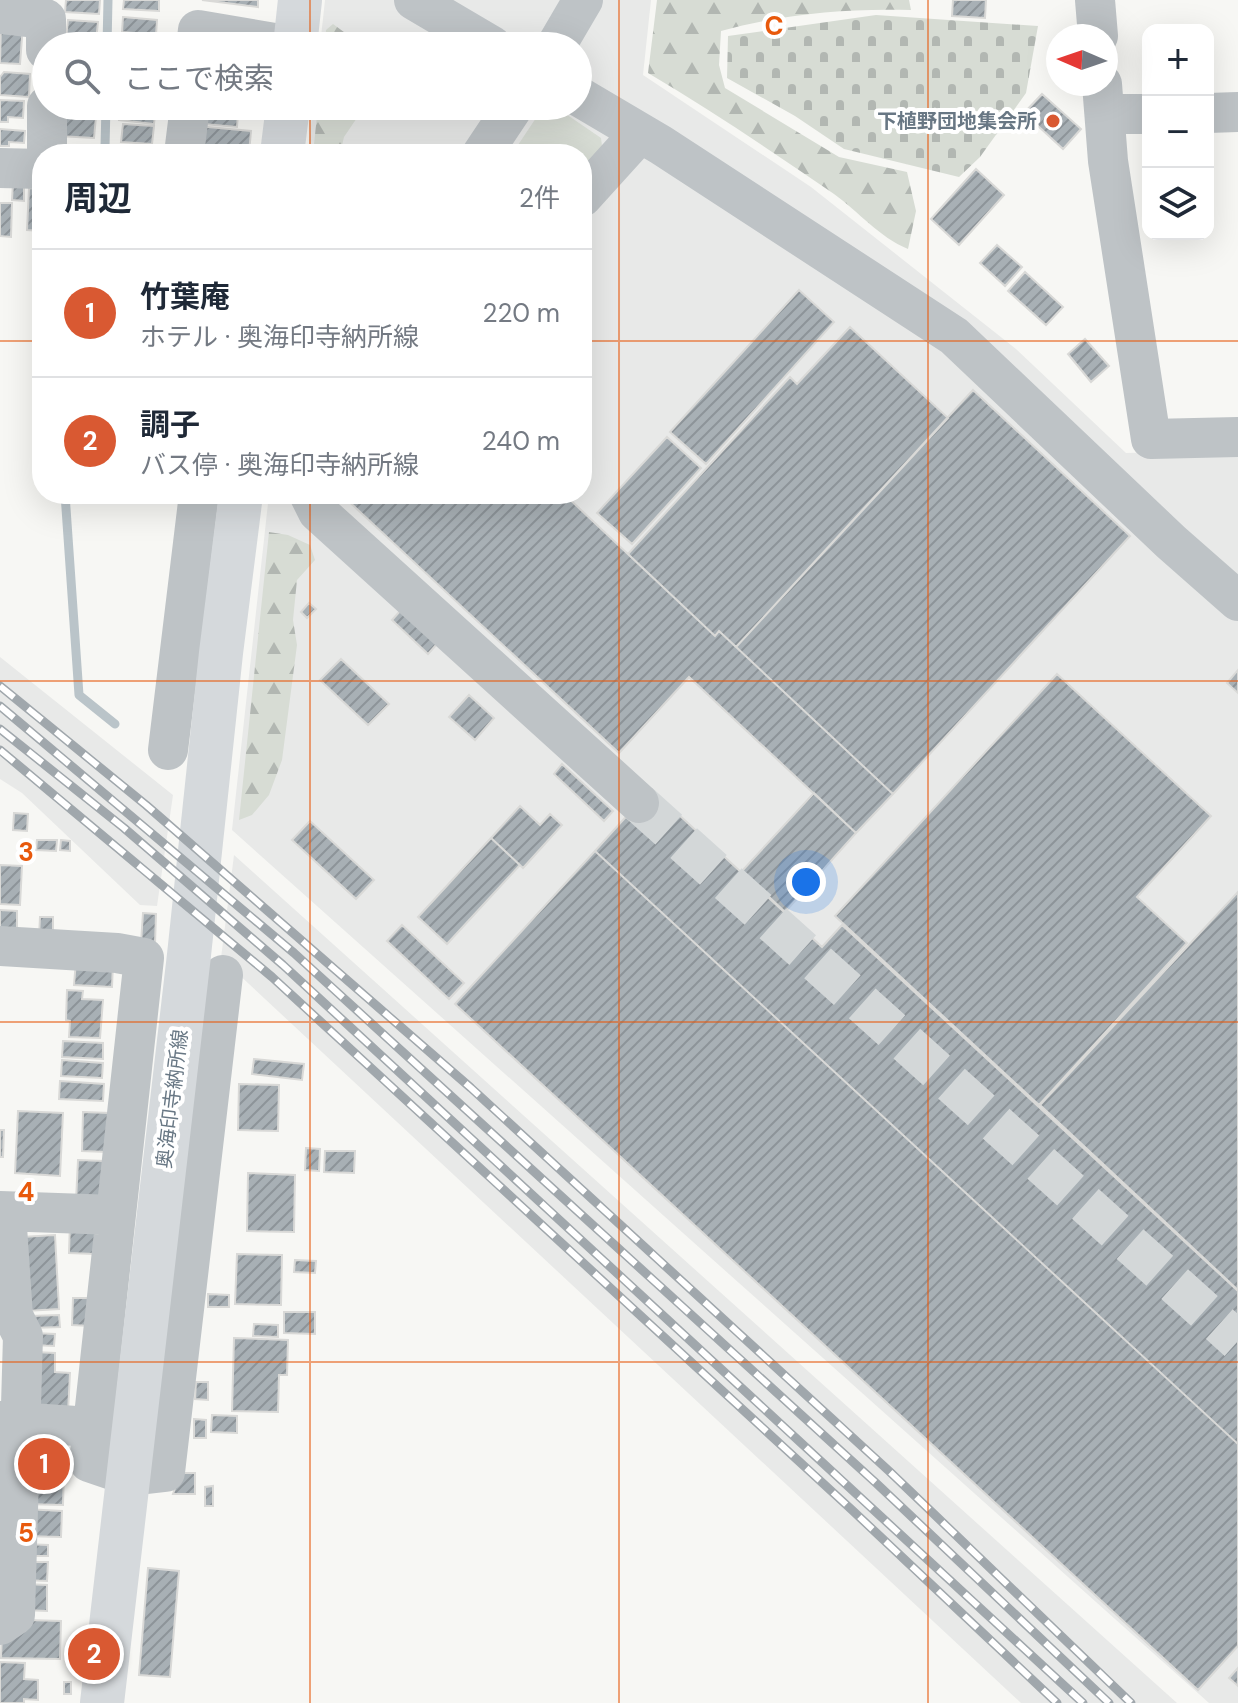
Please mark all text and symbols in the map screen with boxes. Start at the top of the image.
text: C [764,9,784,43]
north arrow [1046,24,1118,96]
map controls [1142,24,1214,240]
button: + [1142,24,1214,96]
search box [32,32,592,120]
icon: search [60,54,104,98]
text: ここで検索 [124,59,274,98]
button: − [1142,96,1214,168]
place label: 下植野団地集会所 [877,108,1037,134]
marker: 下植野団地集会所 [1044,112,1062,130]
button: layers [1142,168,1214,240]
text: 周辺 [64,176,132,221]
text: 2件 [519,181,560,215]
text: 竹葉庵 [140,277,230,316]
text: 1 [85,296,95,330]
text: 220 m [482,296,560,330]
text: ホテル · 奥海印寺納所線 [140,320,419,354]
text: 調子 [140,405,200,444]
text: 2 [82,424,98,458]
text: 240 m [482,424,560,458]
text: バス停 · 奥海印寺納所線 [140,448,419,482]
text: 3 [18,835,34,869]
your location [786,862,826,902]
street label: 奥海印寺納所線 [151,1028,193,1170]
text: 4 [18,1175,34,1209]
pin: 1 [18,1434,70,1494]
text: 5 [18,1516,34,1550]
pin: 2 [68,1624,120,1684]

